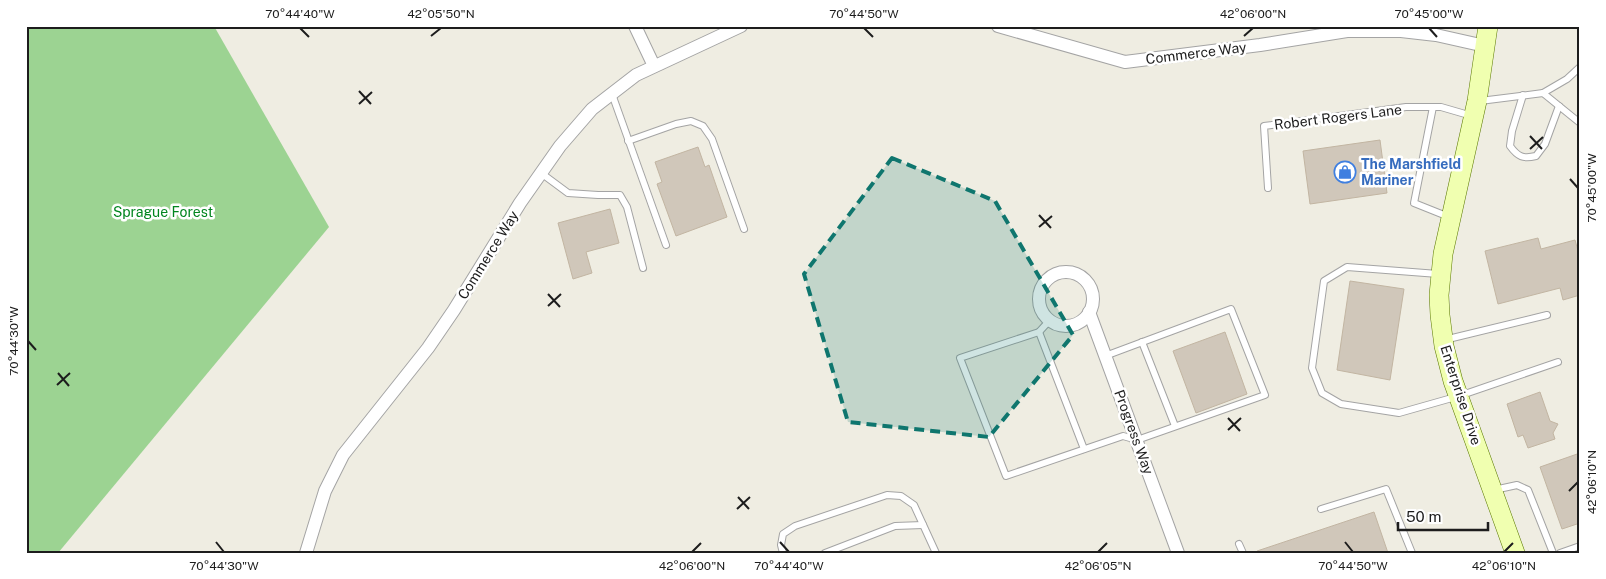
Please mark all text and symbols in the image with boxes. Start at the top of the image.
text: 70°44'40"W [265,7,335,21]
text: 42°05'50"N [407,7,475,21]
text: 70°44'50"W [829,7,899,21]
text: 42°06'00"N [1220,7,1286,21]
text: 70°45'00"W [1394,7,1464,21]
street label: Commerce Way [1145,39,1248,67]
street label: Robert Rogers Lane [1273,101,1403,133]
text: 70°45'00"W [1585,153,1599,223]
place label: The Marshfield Mariner [1361,156,1461,188]
shop icon: The Marshfield Mariner [1333,160,1357,184]
park label: Sprague Forest [113,204,213,220]
street label: Commerce Way [454,207,522,302]
text: 70°44'30"W [7,306,21,376]
street label: Enterprise Drive [1437,343,1485,447]
street label: Progress Way [1111,387,1157,477]
text: 42°06'10"N [1585,450,1599,514]
scale bar [1398,499,1488,531]
text: 50 m [1406,508,1441,525]
text: 70°44'30"W [189,559,259,573]
text: 42°06'00"N [659,559,725,573]
text: 70°44'40"W [754,559,824,573]
text: 42°06'05"N [1064,559,1132,573]
text: 70°44'50"W [1318,559,1388,573]
text: 42°06'10"N [1472,559,1536,573]

